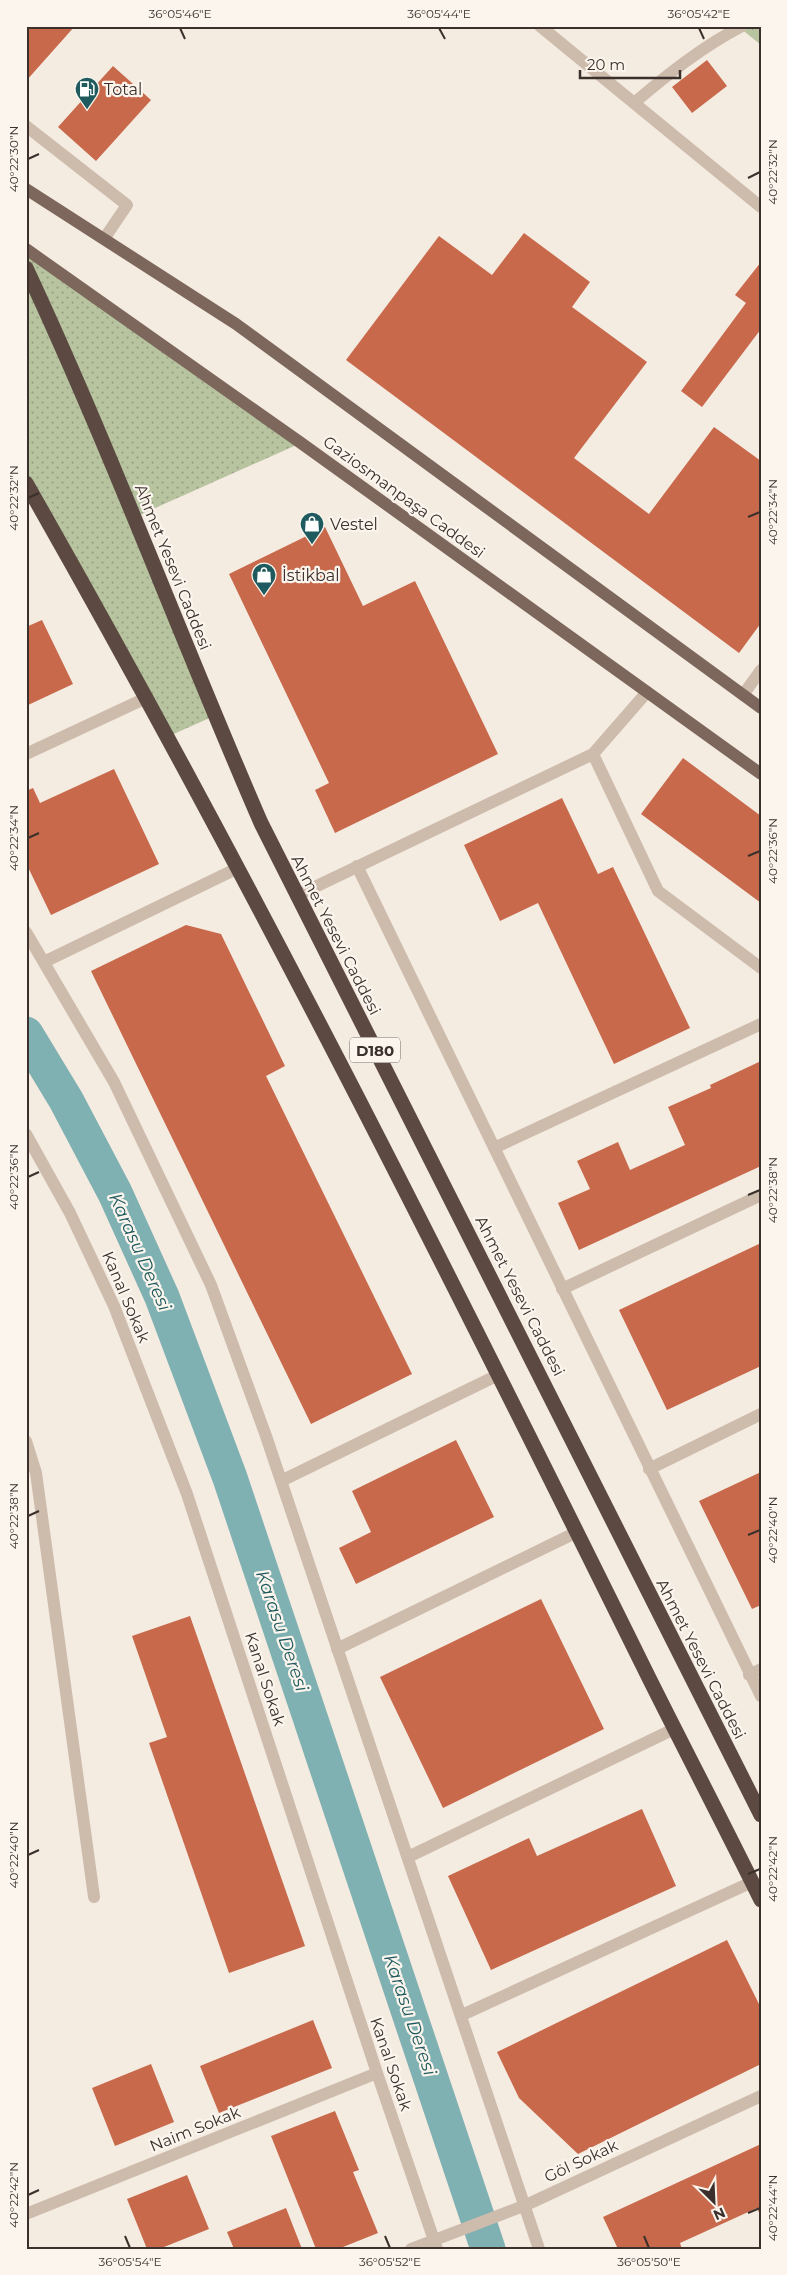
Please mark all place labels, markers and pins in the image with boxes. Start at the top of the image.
fuel station icon: Total [74,76,100,110]
place label: Total [104,80,142,99]
shop icon: Vestel [299,511,325,545]
place label: Vestel [330,515,378,534]
shop icon: İstikbal [251,562,277,596]
place label: İstikbal [282,566,340,585]

